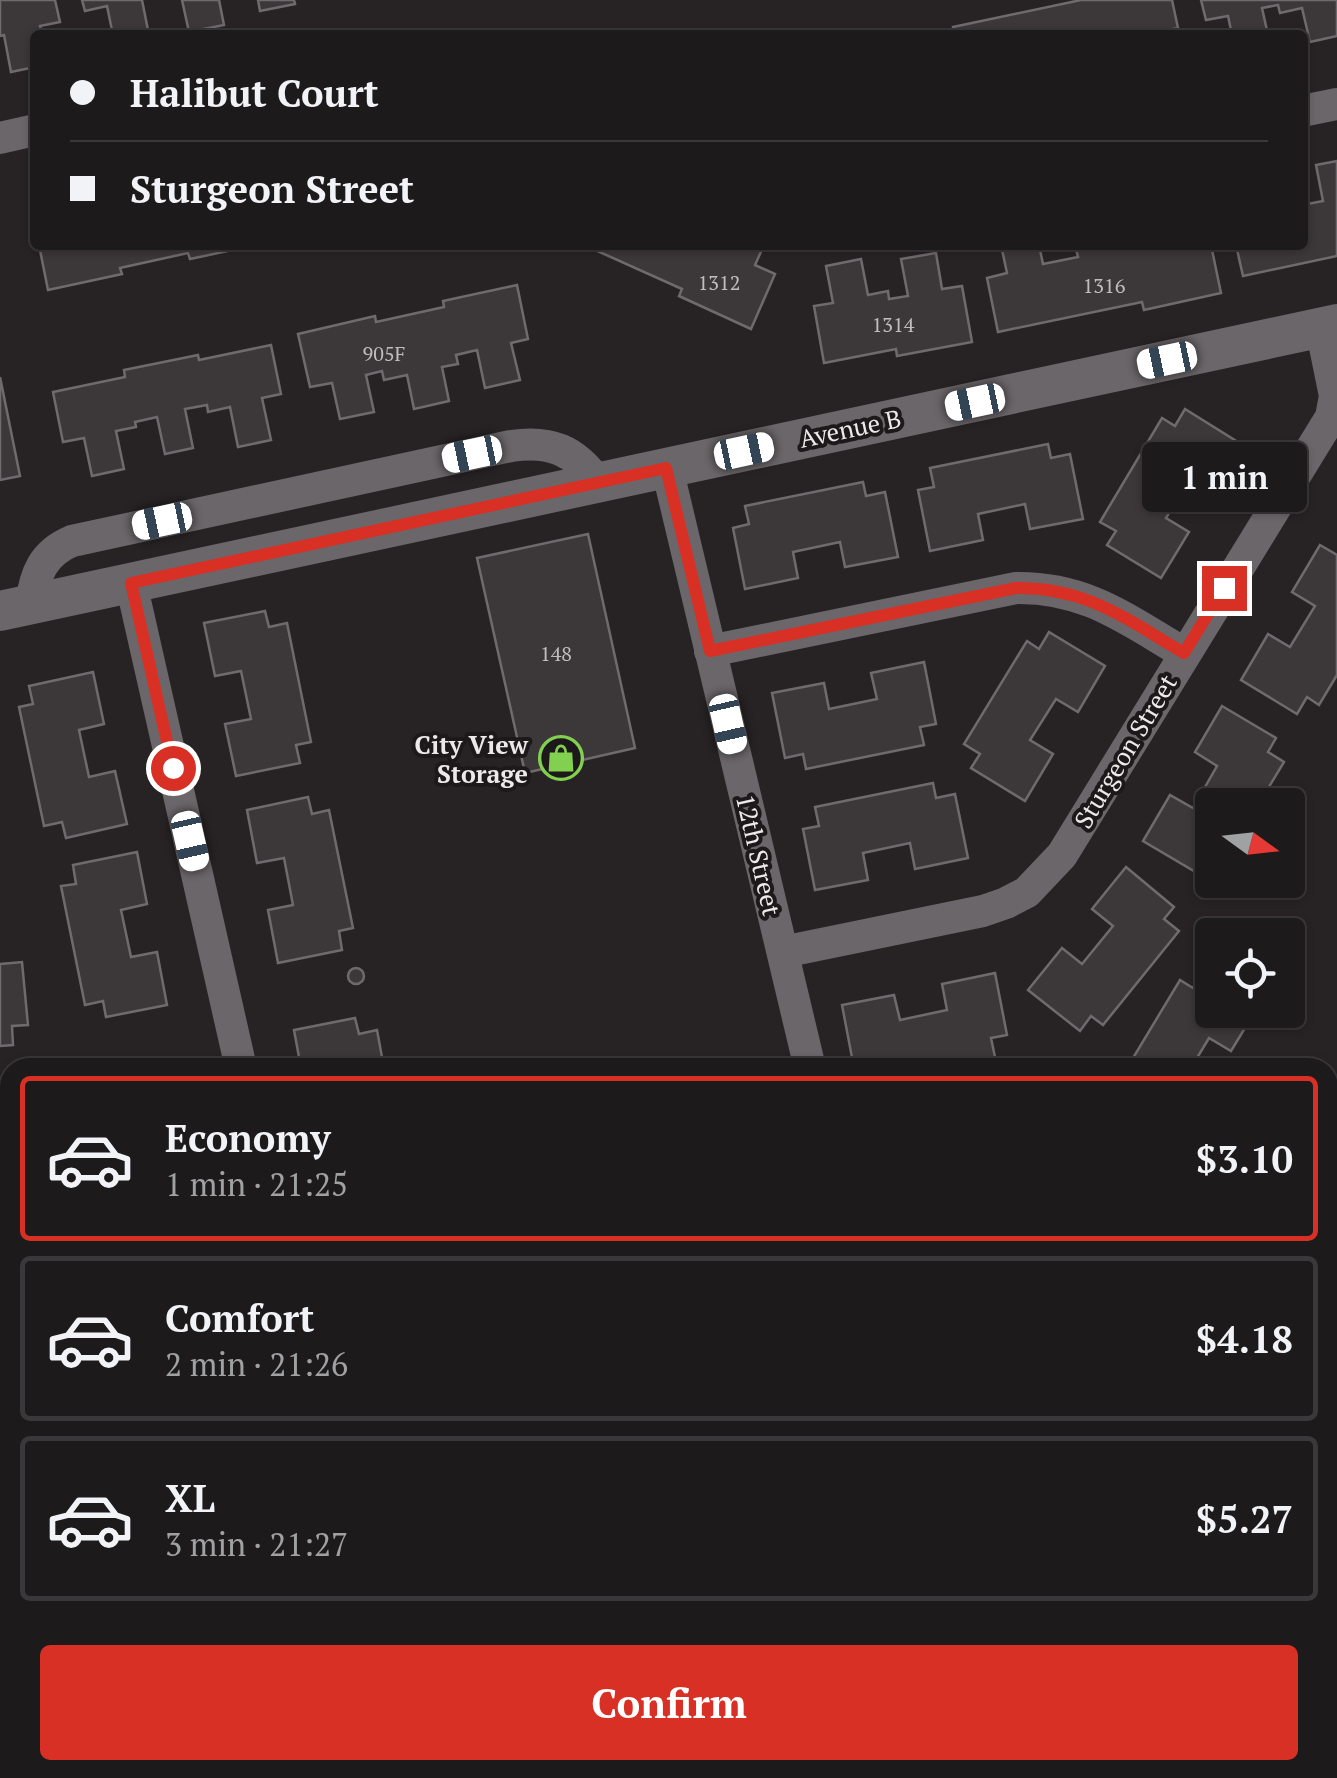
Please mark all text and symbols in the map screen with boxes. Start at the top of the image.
text: Halibut Court [130,68,379,118]
text: Sturgeon Street [130,164,414,214]
house number: 1312 [698,269,740,296]
house number: 1316 [1083,272,1126,299]
house number: 1314 [872,311,915,338]
car [1135,339,1199,381]
house number: 905F [363,340,405,367]
car [943,381,1007,423]
street label: Avenue B [796,401,904,455]
car [712,430,776,472]
car [440,433,504,475]
callout: 1 min [1142,443,1306,513]
text: 1 min [1181,456,1268,498]
car [130,500,194,542]
route end [1202,566,1247,611]
house number: 148 [540,640,572,667]
street label: Sturgeon Street [1066,668,1184,834]
car [707,691,749,757]
place label: City View Storage [415,728,528,790]
shop icon: City View Storage [538,735,584,781]
route start [151,746,196,791]
north arrow [1195,788,1305,898]
map controls [1195,788,1305,1028]
street label: 12th Street [729,791,789,919]
car [169,808,211,874]
button: locate [1195,918,1305,1028]
text: Economy [165,1113,331,1163]
icon: car [45,1114,135,1204]
text: $3.10 [1196,1134,1293,1184]
text: 1 min · 21:25 [165,1163,348,1205]
text: Comfort [165,1293,314,1343]
icon: car [45,1294,135,1384]
text: $4.18 [1196,1314,1293,1364]
text: 2 min · 21:26 [165,1343,348,1385]
text: XL [165,1473,215,1523]
icon: car [45,1474,135,1564]
text: $5.27 [1196,1494,1293,1544]
text: 3 min · 21:27 [165,1523,348,1565]
button: Confirm [40,1645,1298,1760]

